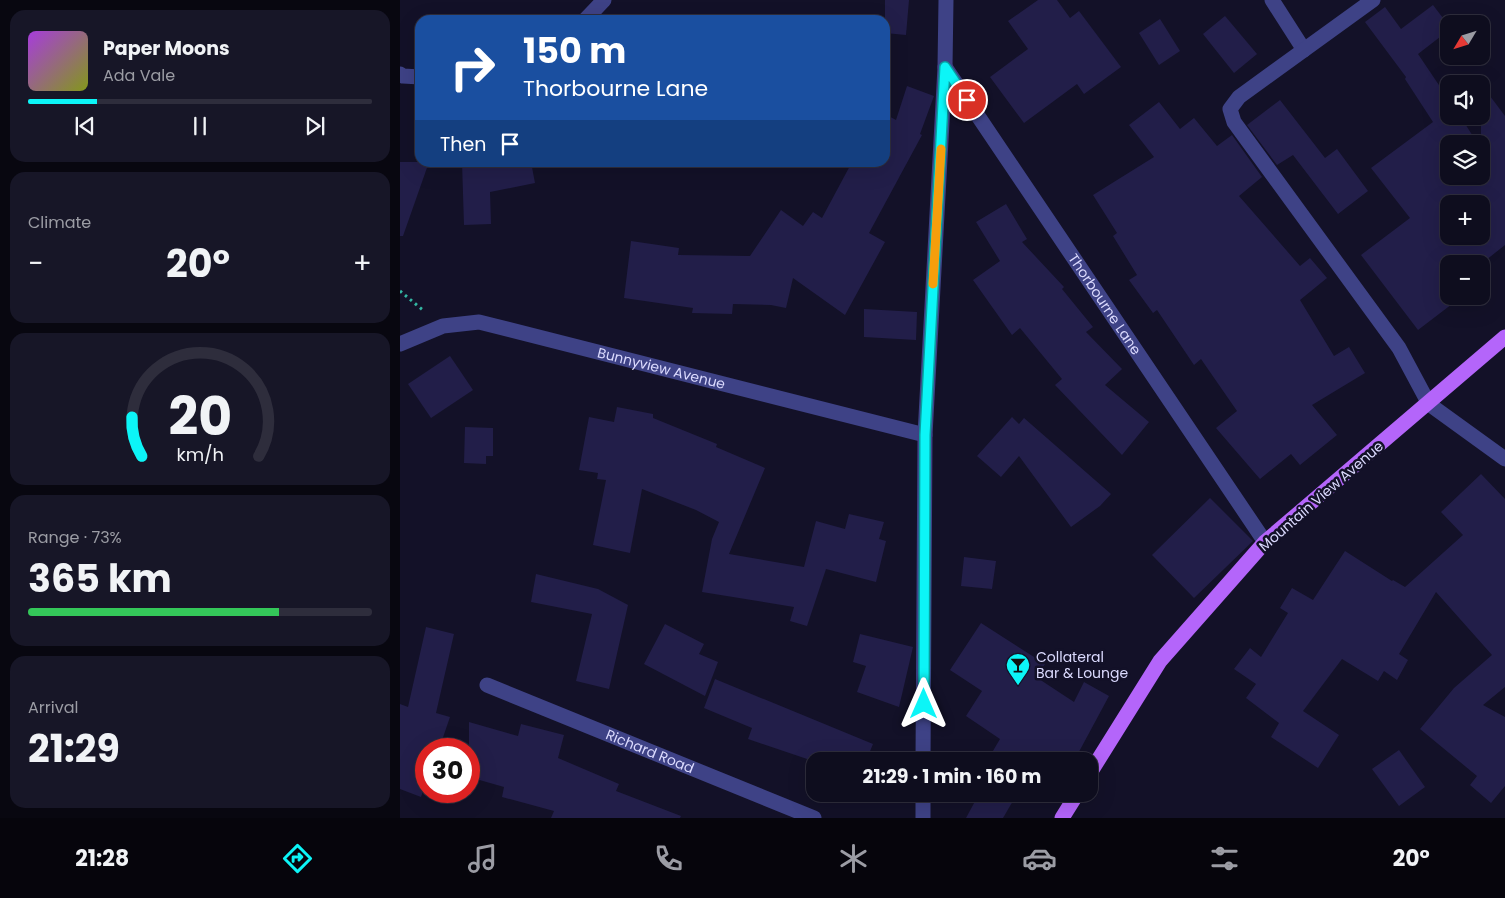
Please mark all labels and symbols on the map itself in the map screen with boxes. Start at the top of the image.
north arrow [1440,15,1490,65]
pin [946,79,988,121]
street label: Thorbourne Lane [1064,250,1146,359]
street label: Bunnyview Avenue [595,342,728,394]
street label: Mountain View Avenue [1254,436,1388,556]
place label: Collateral Bar & Lounge [1036,647,1128,683]
bar icon: Collateral Bar & Lounge [1005,652,1031,686]
position arrow [897,677,949,729]
street label: Richard Road [603,724,697,778]
speed limit sign: 30 [415,738,480,803]

